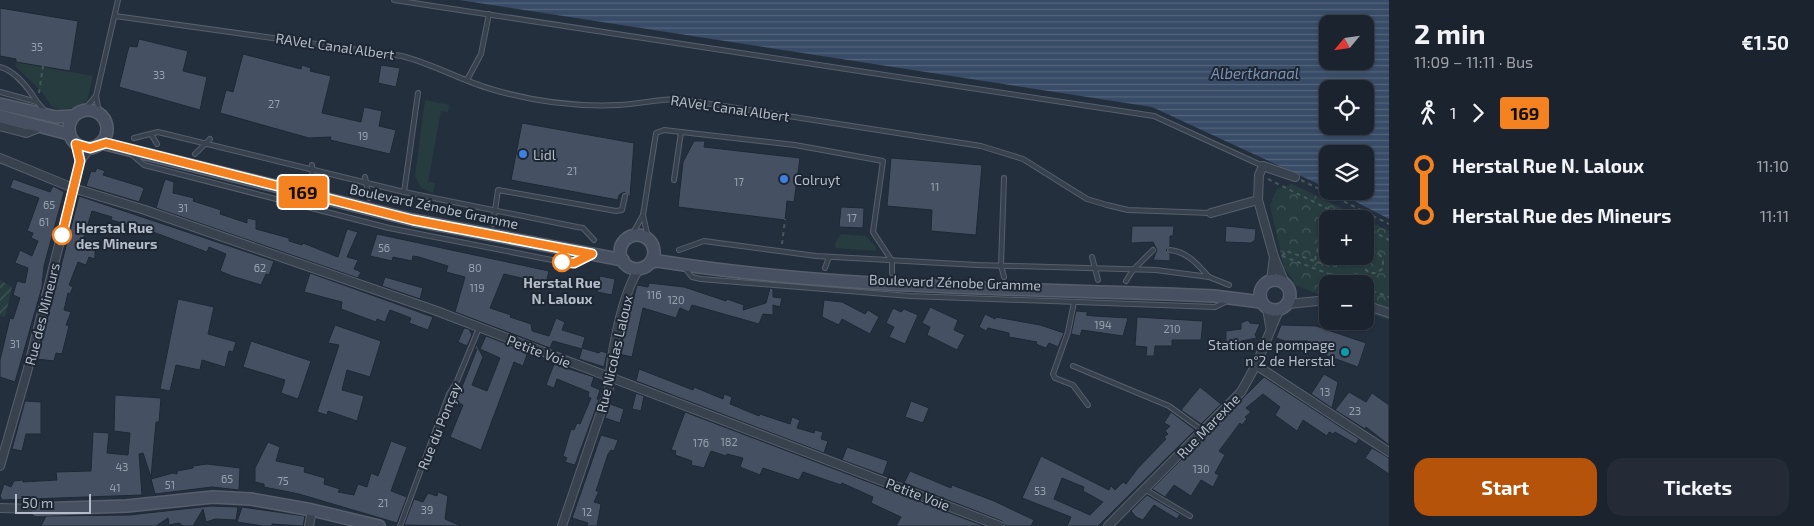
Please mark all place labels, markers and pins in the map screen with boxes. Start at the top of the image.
place label: Lidl [533,146,557,163]
marker: Lidl [517,148,529,160]
place label: Colruyt [794,171,840,188]
marker: Colruyt [778,173,790,185]
place label: Herstal Rue des Mineurs [76,219,157,252]
marker: Herstal Rue des Mineurs [52,225,72,245]
marker: Herstal Rue N. Laloux [552,252,572,272]
place label: Herstal Rue N. Laloux [523,274,601,307]
place label: Station de pompage n°2 de Herstal [1208,336,1336,369]
marker: Station de pompage n°2 de Herstal [1339,346,1351,358]

